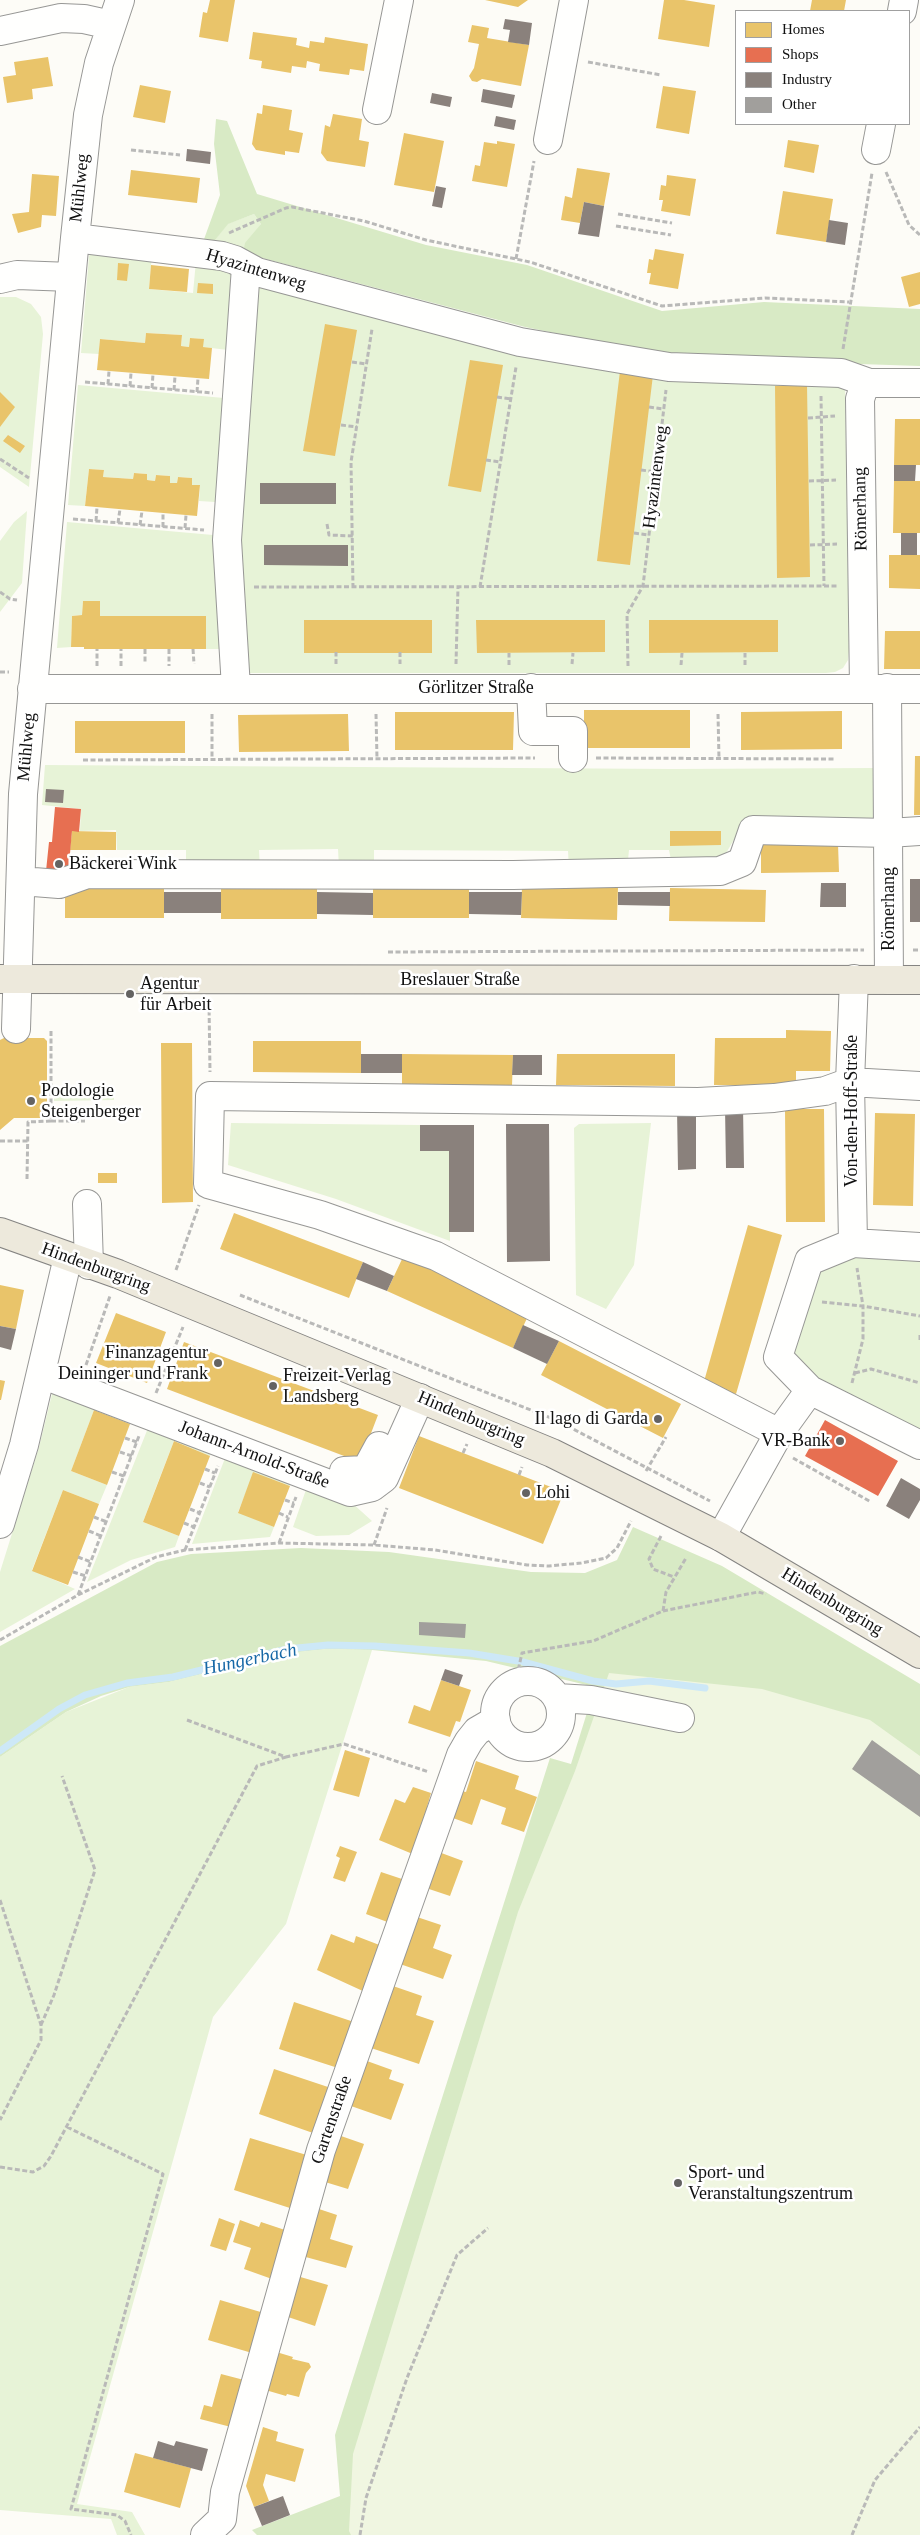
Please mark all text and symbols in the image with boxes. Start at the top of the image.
legend [735,10,910,125]
text: Homes [782,21,825,37]
text: Shops [782,46,819,62]
text: Industry [782,71,832,87]
text: Other [782,96,816,112]
street label: Mühlweg [66,153,94,223]
street label: Hyazintenweg [203,244,309,296]
street label: Hyazintenweg [639,424,673,530]
street label: Römerhang [849,467,873,551]
street label: Görlitzer Straße [418,677,534,699]
street label: Mühlweg [13,712,41,782]
place label: Bäckerei Wink [69,853,177,875]
marker: Bäckerei Wink [53,858,65,870]
street label: Römerhang [878,867,900,951]
street label: Breslauer Straße [400,969,520,991]
place label: Agentur für Arbeit [140,973,211,1016]
marker: Agentur für Arbeit [124,988,136,1000]
street label: Von-den-Hoff-Straße [841,1035,863,1187]
place label: Podologie Steigenberger [41,1080,141,1122]
marker: Podologie Steigenberger [25,1095,37,1107]
street label: Hindenburgring [38,1238,154,1298]
place label: Finanzagentur Deininger und Frank [58,1342,208,1385]
marker: Finanzagentur Deininger und Frank [212,1357,224,1369]
place label: Freizeit-Verlag Landsberg [283,1365,391,1408]
marker: Freizeit-Verlag Landsberg [267,1380,279,1392]
street label: Hindenburgring [414,1387,528,1451]
place label: Il lago di Garda [535,1408,648,1430]
marker: Il lago di Garda [652,1413,664,1425]
street label: Johann-Arnold-Straße [175,1416,333,1494]
place label: VR-Bank [761,1430,830,1452]
marker: VR-Bank [834,1435,846,1447]
place label: Lohi [536,1482,570,1504]
marker: Lohi [520,1487,532,1499]
street label: Hindenburgring [777,1563,887,1641]
water label: Hungerbach [201,1639,299,1681]
street label: Gartenstraße [307,2073,357,2167]
place label: Sport- und Veranstaltungszentrum [688,2162,853,2204]
marker: Sport- und Veranstaltungszentrum [672,2177,684,2189]

